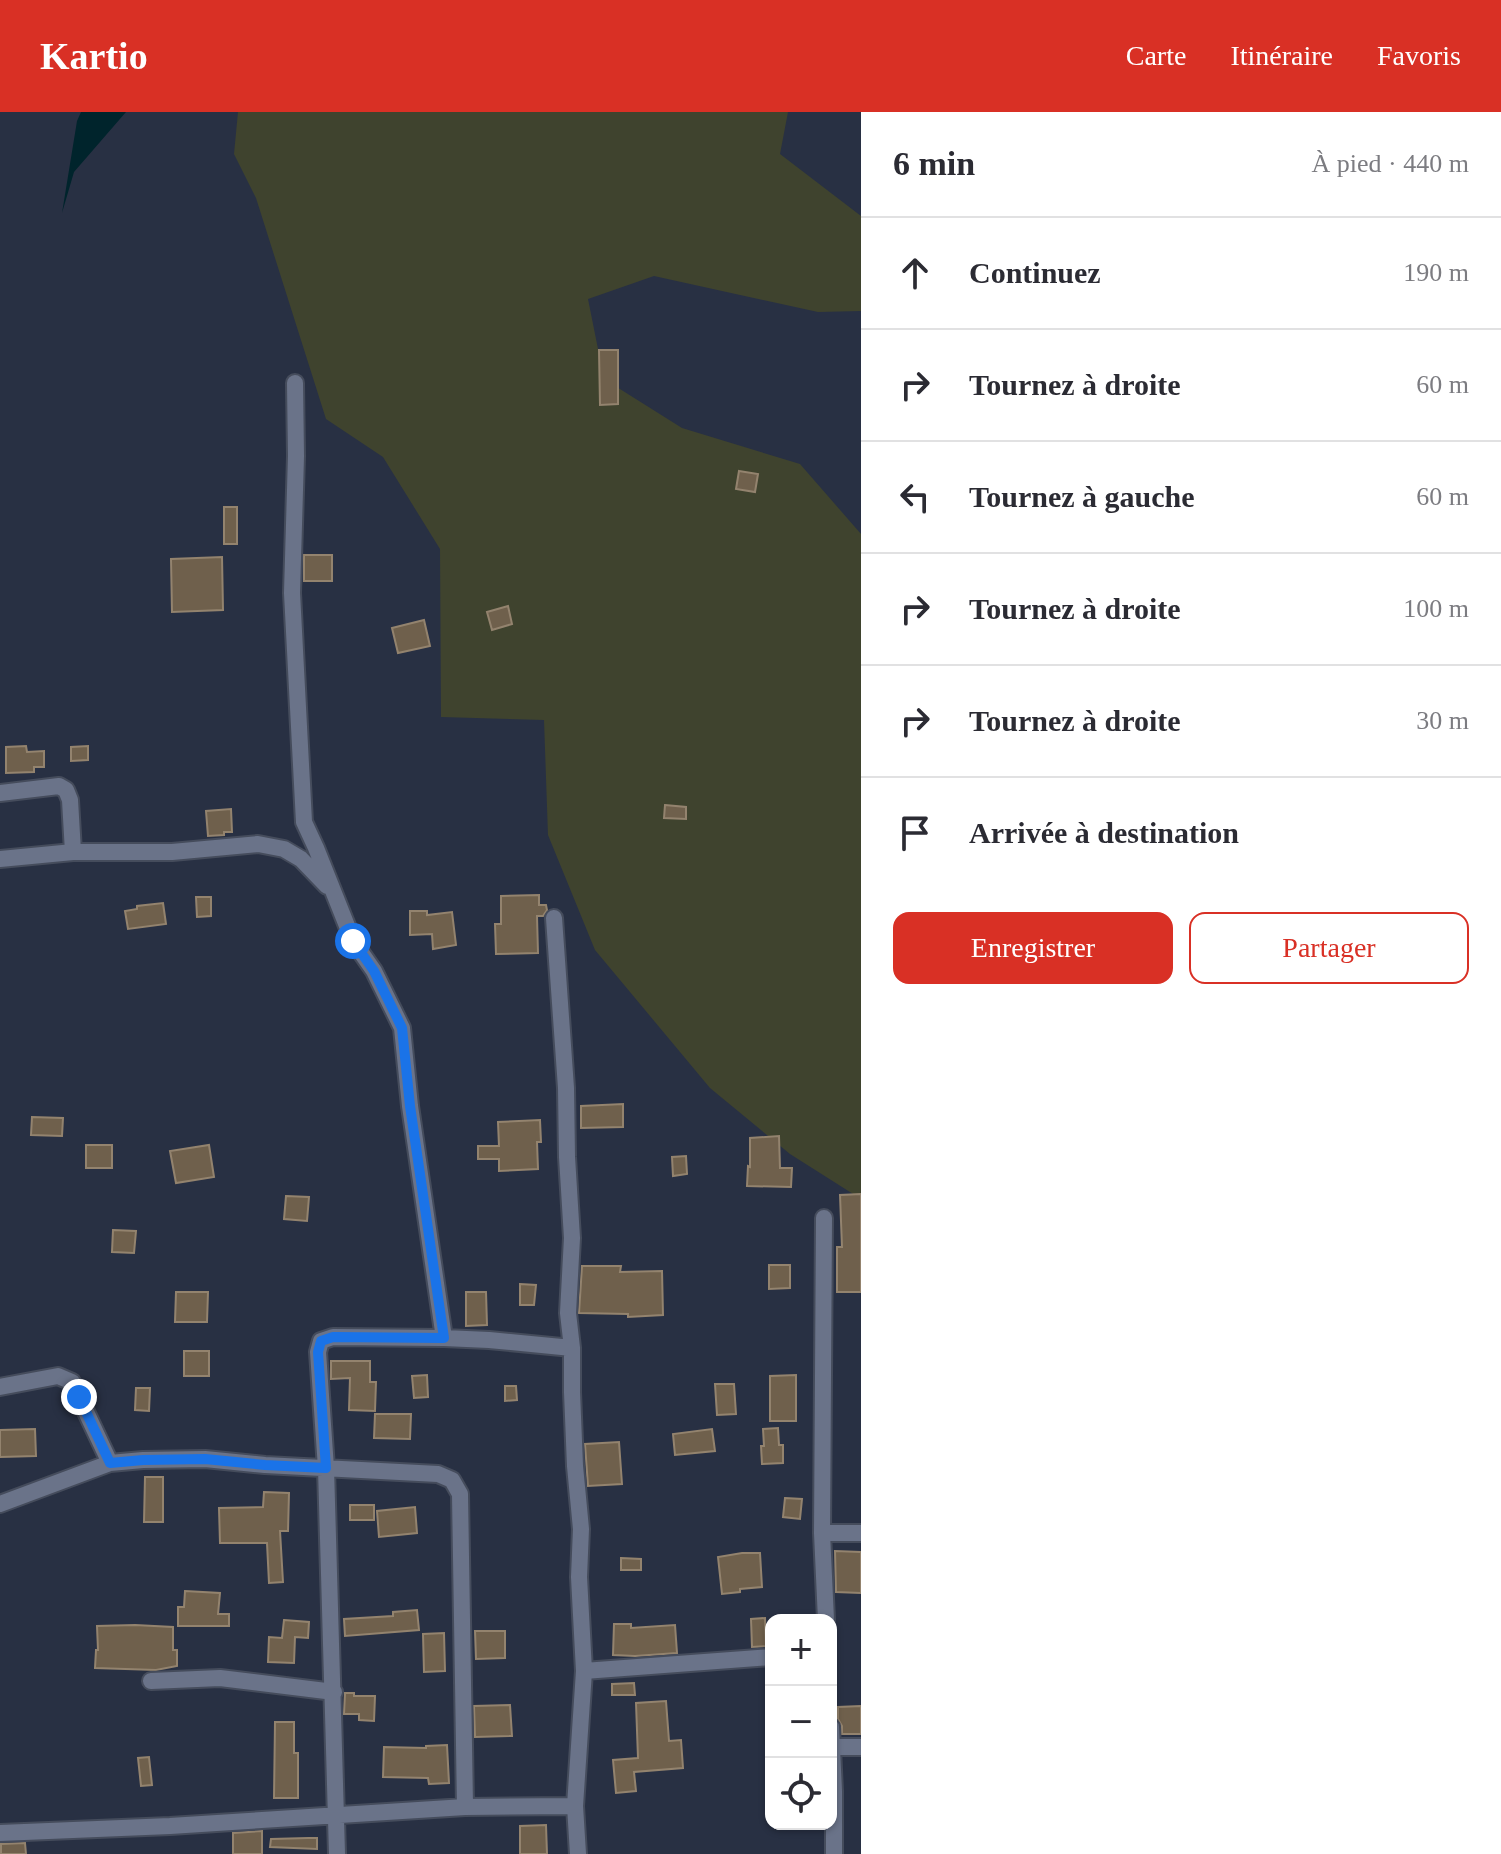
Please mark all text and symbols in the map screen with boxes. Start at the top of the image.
text: Kartio [40,35,148,77]
text: Carte [1126,40,1186,71]
text: Itinéraire [1230,40,1333,71]
text: Favoris [1377,40,1461,71]
text: 6 min [893,145,975,182]
text: À pied · 440 m [1312,149,1469,178]
icon: ahead [893,251,937,295]
text: Continuez [969,256,1101,289]
text: 190 m [1403,258,1469,287]
icon: right [893,363,937,407]
text: Tournez à droite [969,368,1181,401]
text: 60 m [1416,370,1469,399]
icon: left [893,475,937,519]
text: Tournez à gauche [969,480,1195,513]
text: 60 m [1416,482,1469,511]
icon: right [893,587,937,631]
text: Tournez à droite [969,592,1181,625]
text: 100 m [1403,594,1469,623]
icon: right [893,699,937,743]
text: Tournez à droite [969,704,1181,737]
text: 30 m [1416,706,1469,735]
icon: arrive [893,811,937,855]
text: Arrivée à destination [969,816,1239,849]
button: Enregistrer [893,912,1173,984]
button: Partager [1189,912,1469,984]
route start [335,923,371,959]
route end [61,1379,97,1415]
map controls [765,1614,837,1830]
button: + [765,1614,837,1686]
button: − [765,1686,837,1758]
button: locate [765,1758,837,1830]

